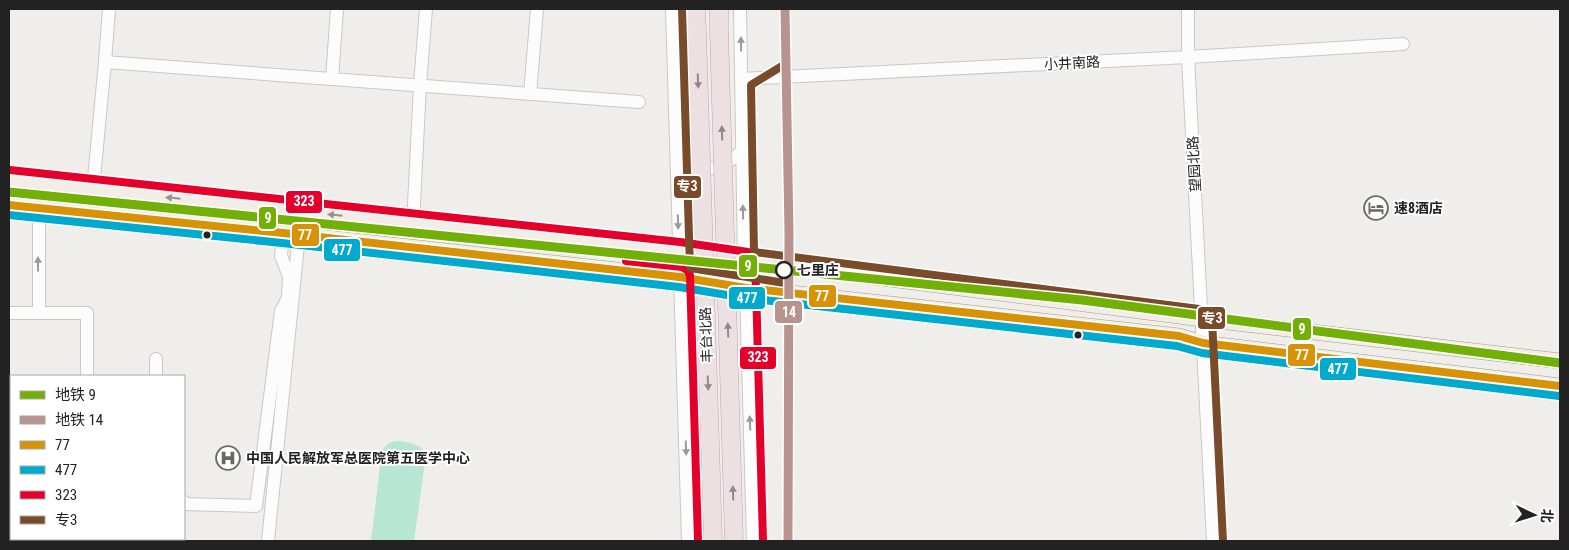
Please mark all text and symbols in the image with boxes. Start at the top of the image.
one-way arrow [737,36,745,52]
street label: 小井南路 [1044,54,1100,72]
one-way arrow [695,73,703,89]
one-way arrow [718,124,726,140]
street label: 望园北路 [1185,136,1203,192]
line badge: 专3 [673,175,702,199]
text: 专3 [676,178,698,194]
line badge: 323 [285,190,323,214]
text: 323 [293,193,315,209]
one-way arrow [165,194,181,202]
hotel icon: 速8酒店 [1363,195,1389,221]
place label: 速8酒店 [1394,200,1443,216]
one-way arrow [739,204,747,220]
line badge: 9 [258,206,277,230]
text: 9 [264,210,272,226]
one-way arrow [326,211,342,219]
one-way arrow [674,214,682,230]
line badge: 77 [291,223,320,247]
text: 77 [298,227,312,243]
unlabelled marker [202,230,212,240]
line badge: 477 [323,238,361,262]
text: 477 [331,242,353,258]
line badge: 9 [738,254,758,278]
one-way arrow [34,256,42,272]
text: 9 [744,258,752,274]
marker: 七里庄 [775,261,793,279]
place label: 七里庄 [797,262,839,278]
line badge: 77 [808,284,837,308]
line badge: 477 [728,286,766,310]
text: 77 [815,288,829,304]
text: 477 [736,290,758,306]
line badge: 14 [774,300,803,324]
text: 14 [782,304,796,320]
line badge: 专3 [1197,306,1226,330]
street label: 丰台北路 [697,307,715,363]
text: 专3 [1201,310,1223,326]
line badge: 9 [1292,317,1312,341]
text: 9 [1298,321,1306,337]
one-way arrow [724,322,732,338]
unlabelled marker [1073,330,1083,340]
line badge: 77 [1287,343,1316,367]
line badge: 323 [739,346,777,370]
text: 77 [1295,347,1309,363]
text: 323 [747,349,769,365]
line badge: 477 [1319,357,1357,381]
text: 477 [1327,361,1349,377]
legend [10,375,185,540]
one-way arrow [704,376,712,392]
text: 地铁 9 [55,386,96,404]
text: 地铁 14 [55,411,103,429]
one-way arrow [746,414,754,430]
text: 77 [55,436,70,454]
one-way arrow [682,441,690,457]
hospital icon: 中国人民解放军总医院第五医学中心 [215,445,241,471]
place label: 中国人民解放军总医院第五医学中心 [246,450,470,466]
text: 477 [55,461,77,479]
one-way arrow [728,484,736,500]
text: 323 [55,486,77,504]
north arrow [1509,490,1559,540]
text: 北 [1538,508,1555,523]
text: 专3 [55,511,77,529]

